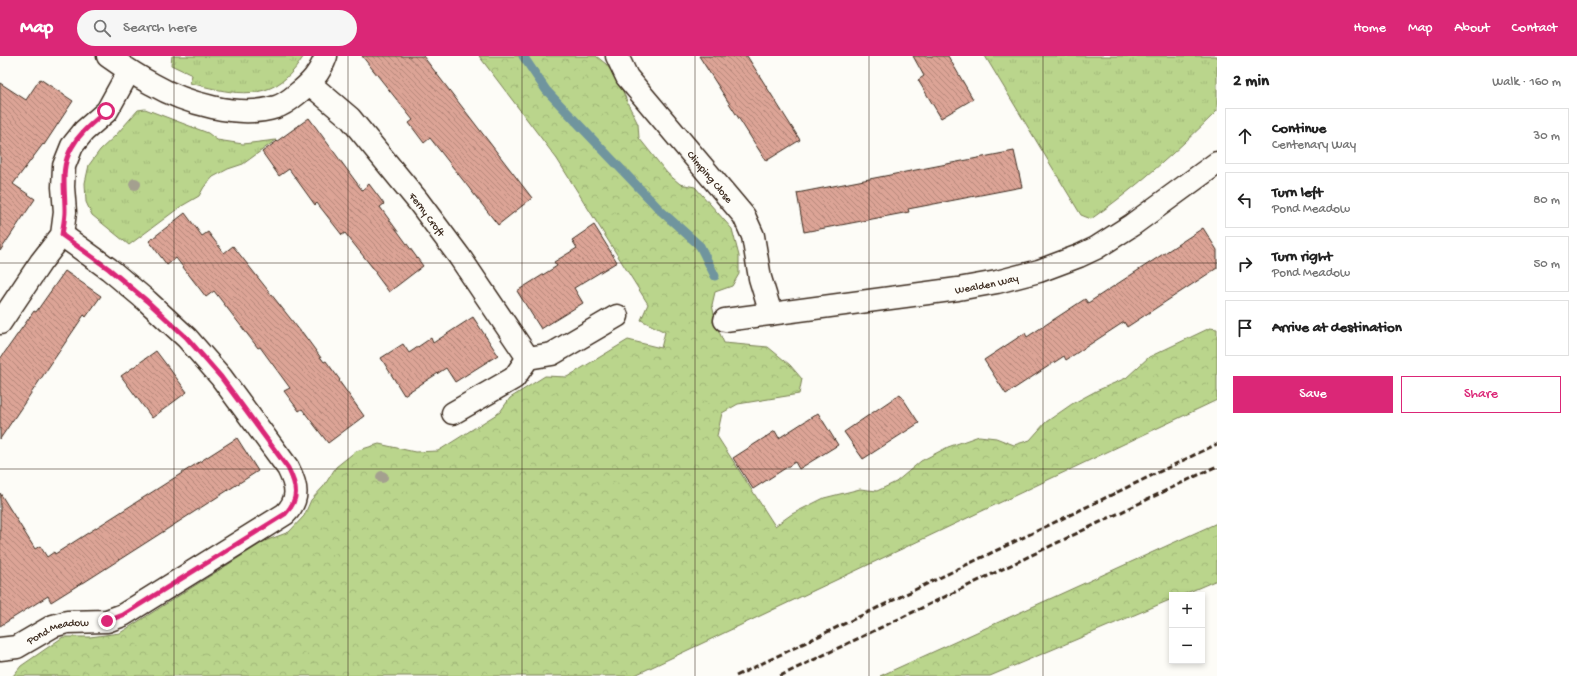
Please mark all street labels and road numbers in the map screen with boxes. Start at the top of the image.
street label: Climping Close [684,149,735,206]
street label: Ferny Croft [405,190,447,241]
street label: Wealden Way [954,273,1020,297]
street label: Pond Meadow [24,617,89,648]

